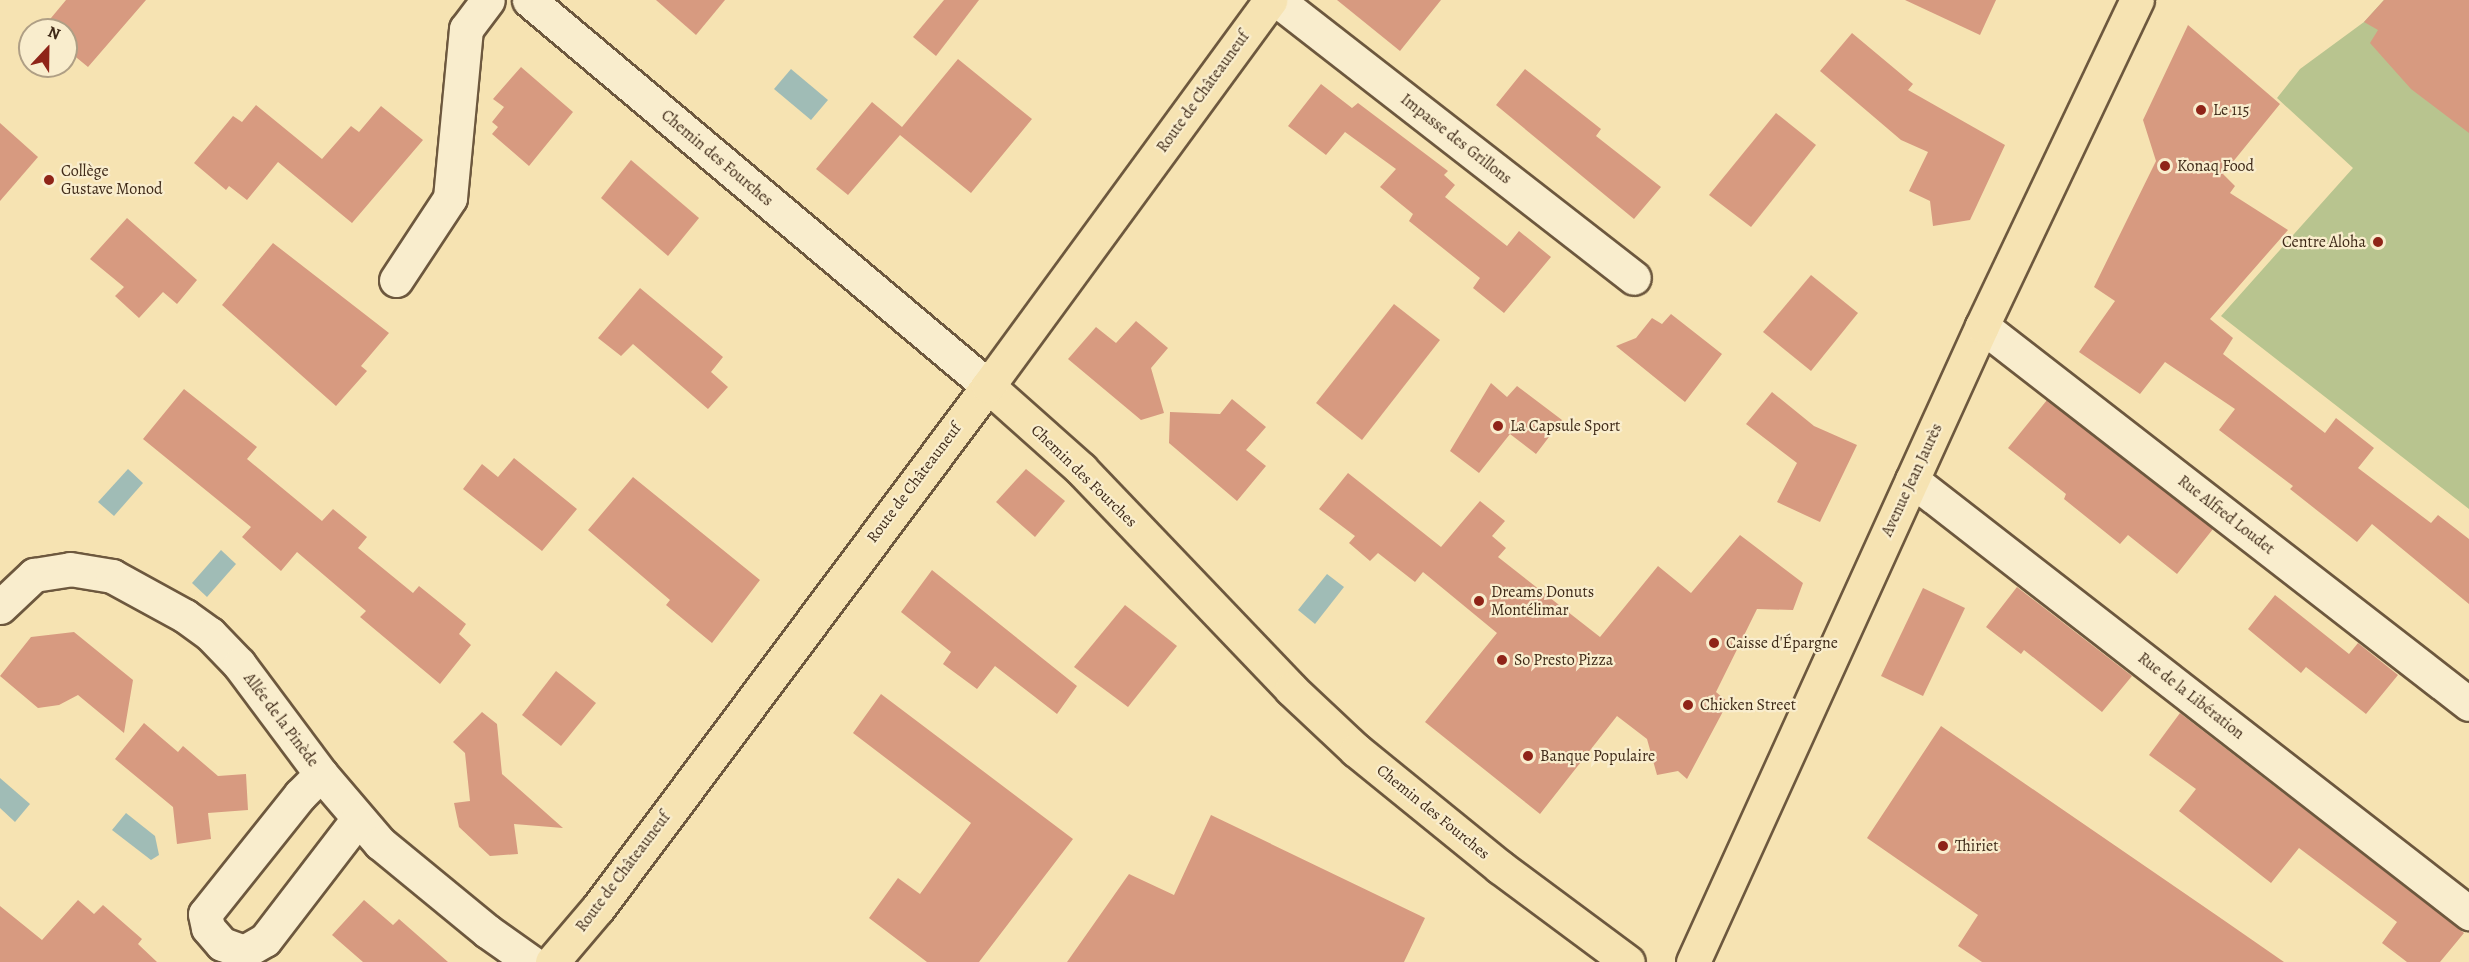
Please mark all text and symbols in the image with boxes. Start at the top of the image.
north arrow [18,18,78,78]
text: N [44,21,64,46]
street label: Route de Châteauneuf [1153,28,1253,156]
street label: Impasse des Grillons [1397,90,1515,188]
place label: Le 115 [2213,100,2249,120]
marker: Le 115 [2194,103,2208,117]
street label: Chemin des Fourches [657,106,777,210]
place label: Konaq Food [2177,156,2254,176]
marker: Konaq Food [2158,159,2172,173]
place label: Collège Gustave Monod [61,161,163,199]
marker: Collège Gustave Monod [42,173,56,187]
place label: Centre Aloha [2282,232,2366,252]
marker: Centre Aloha [2371,235,2385,249]
place label: La Capsule Sport [1510,416,1620,436]
street label: Route de Châteauneuf [863,419,965,547]
marker: La Capsule Sport [1491,419,1505,433]
street label: Avenue Jean Jaurès [1877,420,1947,540]
street label: Chemin des Fourches [1027,421,1141,531]
street label: Rue Alfred Loudet [2174,471,2278,559]
place label: Dreams Donuts Montélimar [1491,582,1594,620]
marker: Dreams Donuts Montélimar [1472,594,1486,608]
place label: Caisse d'Épargne [1726,633,1838,653]
marker: Caisse d'Épargne [1707,636,1721,650]
street label: Rue de la Libération [2134,649,2248,743]
place label: So Presto Pizza [1514,650,1613,670]
marker: So Presto Pizza [1495,653,1509,667]
street label: Allée de la Pinède [239,669,323,771]
place label: Chicken Street [1700,695,1796,715]
marker: Chicken Street [1681,698,1695,712]
place label: Banque Populaire [1540,746,1655,766]
marker: Banque Populaire [1521,749,1535,763]
street label: Chemin des Fourches [1373,761,1493,863]
street label: Route de Châteauneuf [572,808,674,936]
place label: Thiriet [1955,836,1998,856]
marker: Thiriet [1936,839,1950,853]

